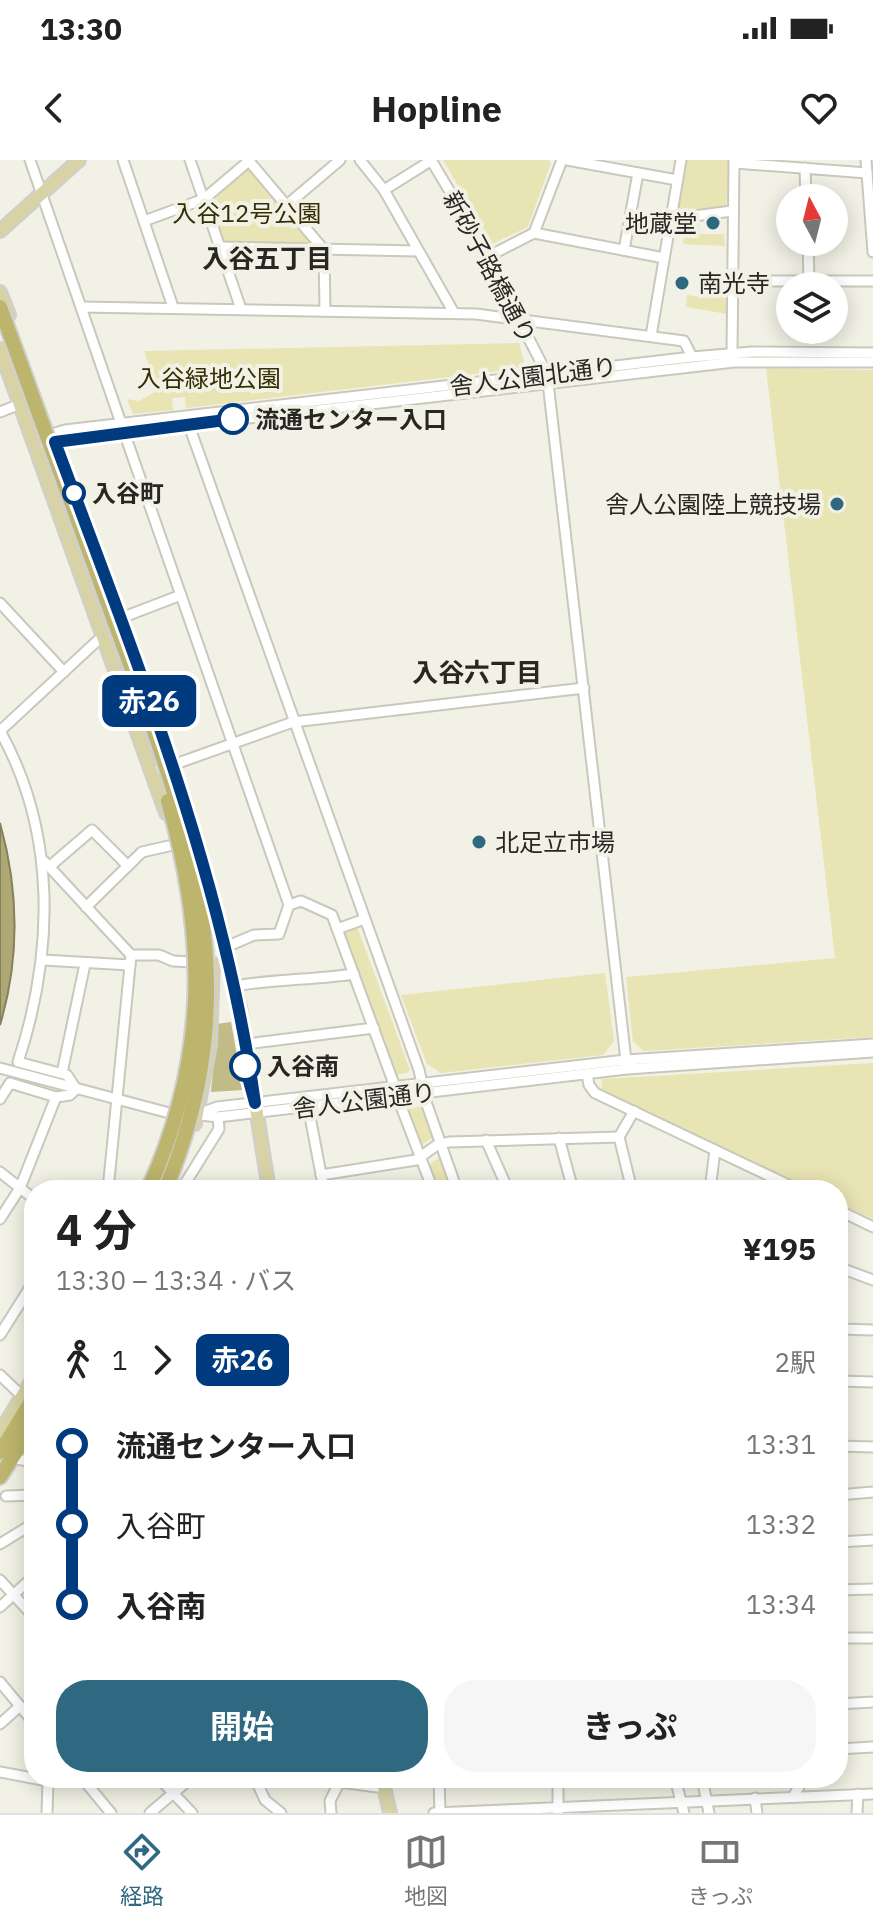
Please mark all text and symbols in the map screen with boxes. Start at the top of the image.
text: 13:30 [40,9,122,48]
text: Hopline [371,85,502,132]
icon: back [32,86,76,130]
icon: heart [797,86,841,130]
north arrow [776,184,848,256]
map controls [776,184,848,344]
street label: 新砂子路橋通り [436,185,544,349]
park label: 入谷12号公園 [173,197,321,229]
place label: 地蔵堂 [625,207,697,239]
marker: 地蔵堂 [704,214,722,232]
district label: 入谷五丁目 [202,241,332,275]
place label: 南光寺 [698,267,770,299]
button: layers [776,272,848,344]
marker: 南光寺 [673,274,691,292]
street label: 舎人公園北通り [448,350,618,402]
park label: 入谷緑地公園 [137,362,281,394]
place label: 流通センター入口 [255,403,447,435]
marker: 流通センター入口 [218,404,248,434]
place label: 入谷町 [92,477,164,509]
marker: 入谷町 [63,482,85,504]
place label: 舎人公園陸上競技場 [605,488,821,520]
marker: 舎人公園陸上競技場 [828,495,846,513]
district label: 入谷六丁目 [412,655,542,689]
line badge: 赤26 [103,675,195,727]
text: 赤26 [118,682,180,719]
place label: 北足立市場 [495,826,615,858]
marker: 北足立市場 [470,833,488,851]
place label: 入谷南 [267,1050,339,1082]
marker: 入谷南 [230,1051,260,1081]
street label: 舎人公園通り [291,1075,437,1125]
text: 4 分 [56,1201,137,1258]
text: ¥195 [743,1229,816,1268]
text: 13:30 – 13:34 · バス [56,1263,296,1297]
icon: walk [56,1338,100,1382]
icon: forward [140,1338,184,1382]
text: 赤26 [212,1341,273,1378]
text: 1 [112,1343,128,1377]
text: 2駅 [774,1345,816,1379]
text: 流通センター入口 [116,1426,356,1465]
text: 13:31 [746,1427,816,1461]
text: 入谷町 [116,1506,206,1545]
text: 13:32 [746,1507,816,1541]
text: 入谷南 [116,1586,206,1625]
text: 13:34 [746,1587,816,1621]
button: 開始 [56,1680,428,1772]
button: きっぷ [444,1680,816,1772]
tab: 経路 [120,1830,164,1910]
tab: 地図 [404,1830,448,1910]
tab: きっぷ [688,1830,753,1910]

